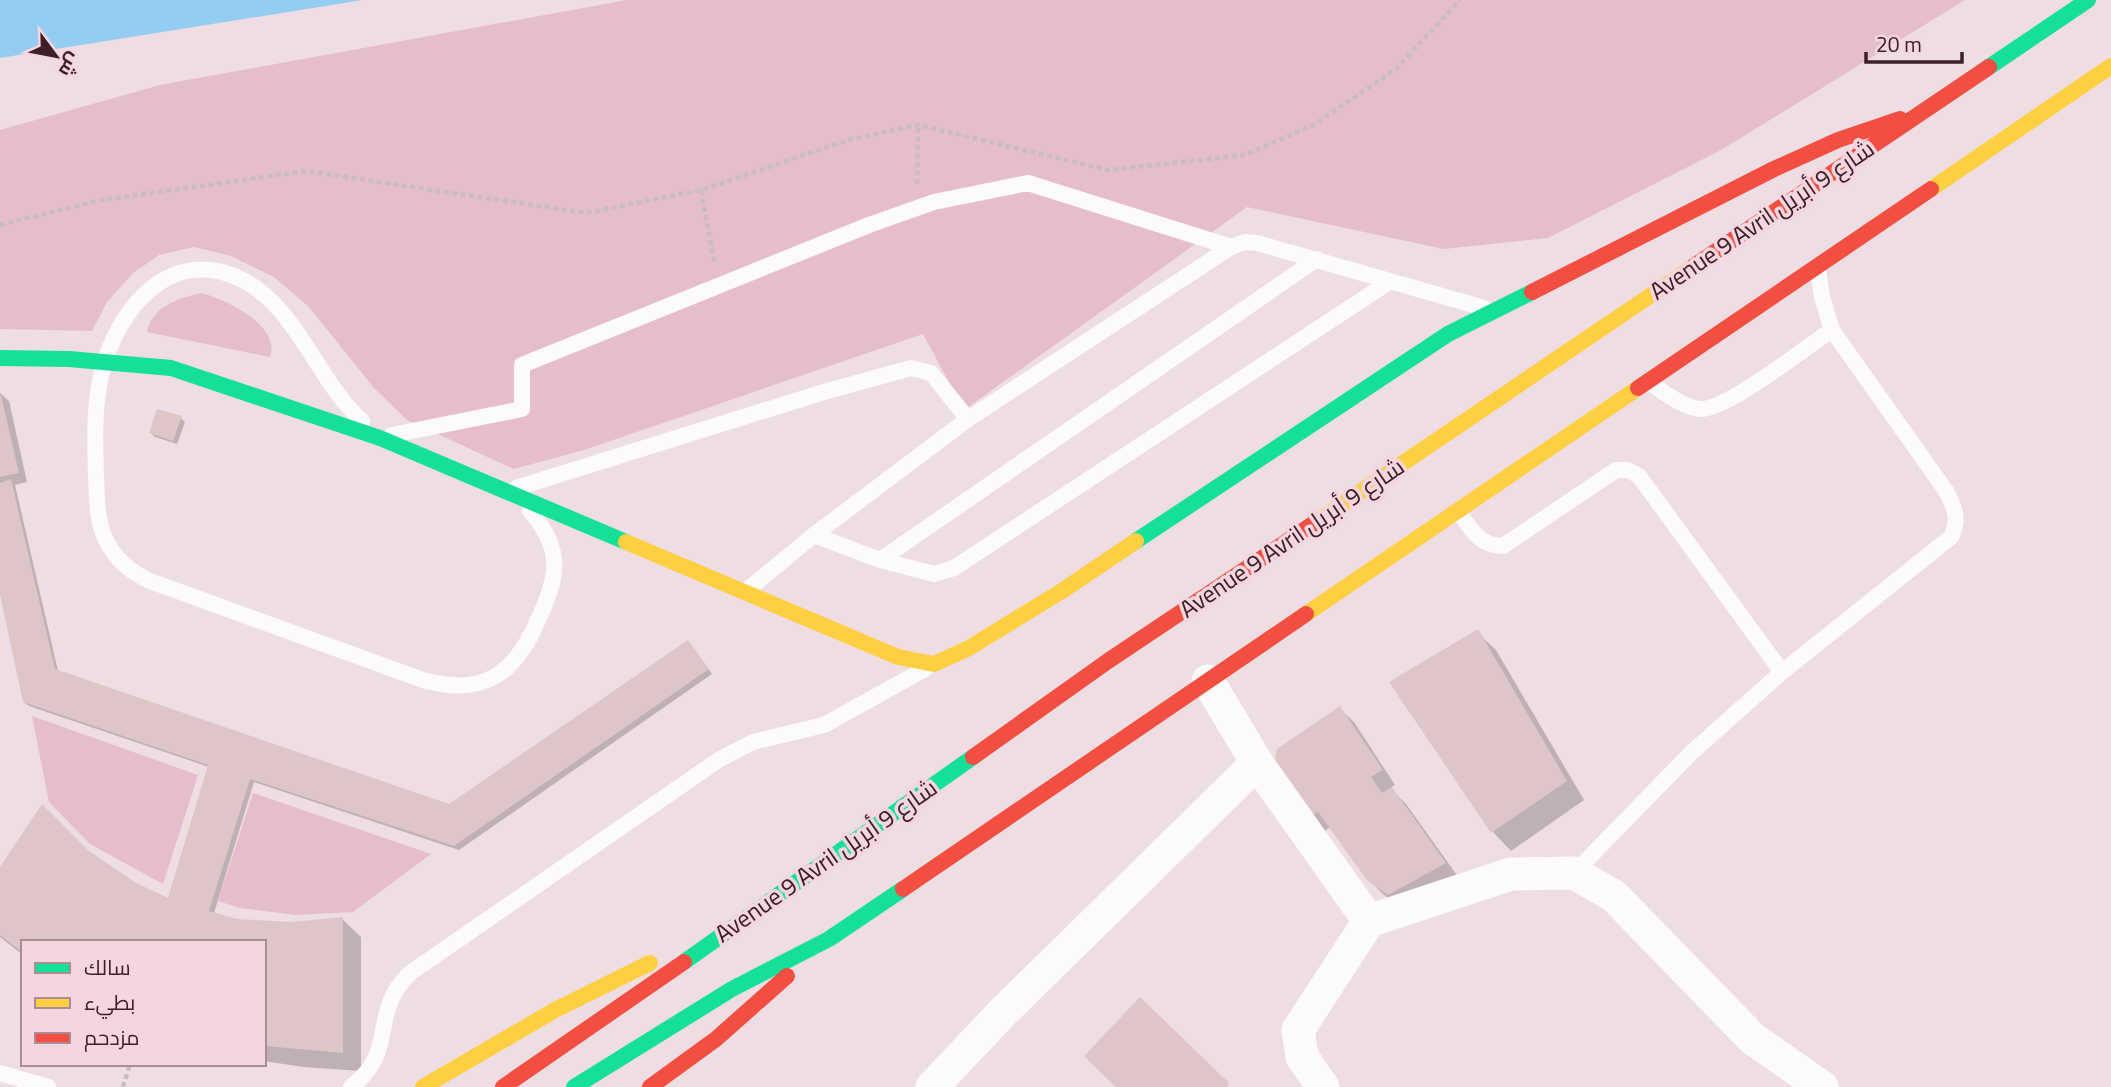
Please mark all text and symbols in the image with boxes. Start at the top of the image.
north arrow [21,21,91,91]
scale bar [1866,21,1962,65]
text: 20 m [1876,25,1922,64]
text: ش [49,45,92,85]
street label: Avenue 9 Avril شارع 9 أبريل [1639,127,1884,312]
street label: Avenue 9 Avril شارع 9 أبريل [1169,445,1414,630]
street label: Avenue 9 Avril شارع 9 أبريل [704,766,947,955]
legend [21,940,266,1066]
text: سالك [84,948,131,987]
text: بطيء [84,983,135,1022]
text: مزدحم [84,1018,139,1057]

